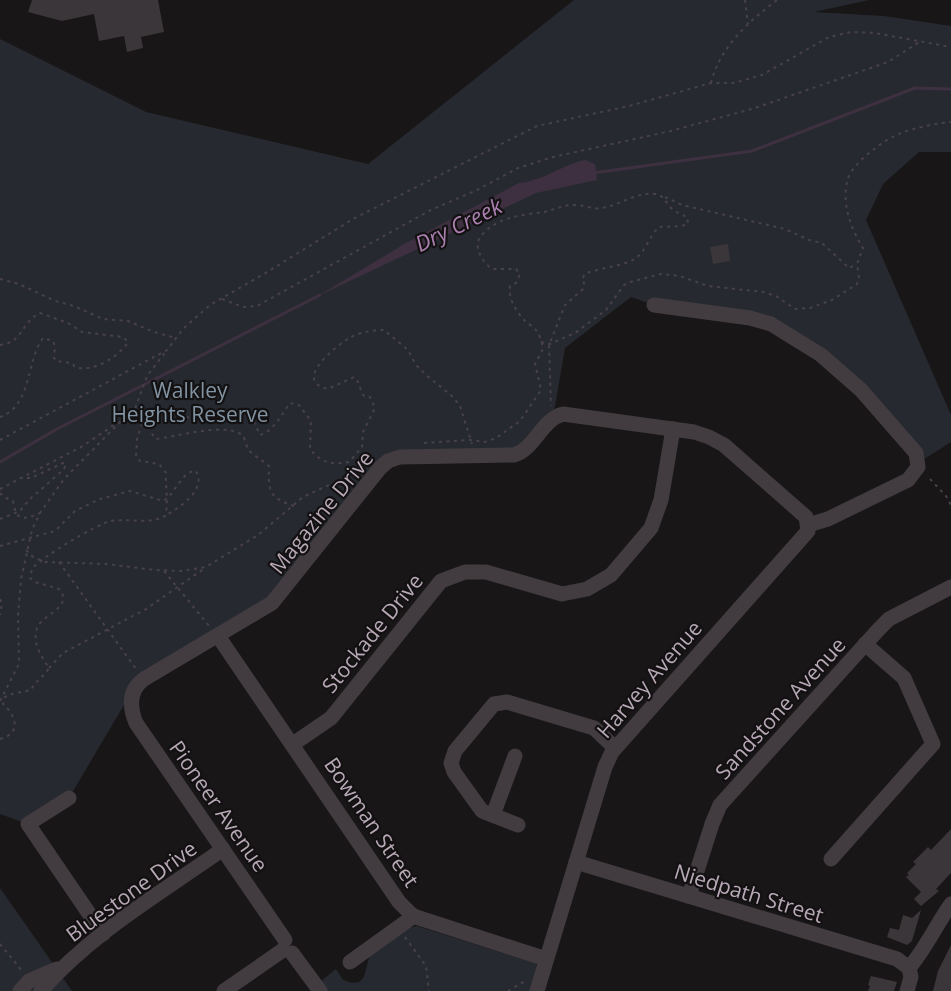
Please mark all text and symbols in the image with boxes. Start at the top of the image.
water label: Dry Creek [409,189,508,258]
park label: Walkley Heights Reserve [111,376,269,428]
street label: Magazine Drive [263,445,379,579]
street label: Stockade Drive [315,567,429,699]
street label: Harvey Avenue [590,614,708,744]
street label: Sandstone Avenue [709,631,851,785]
street label: Pioneer Avenue [163,735,275,877]
street label: Bowman Street [318,752,426,892]
street label: Bluestone Drive [60,834,202,948]
street label: Niedpath Street [671,857,827,929]

